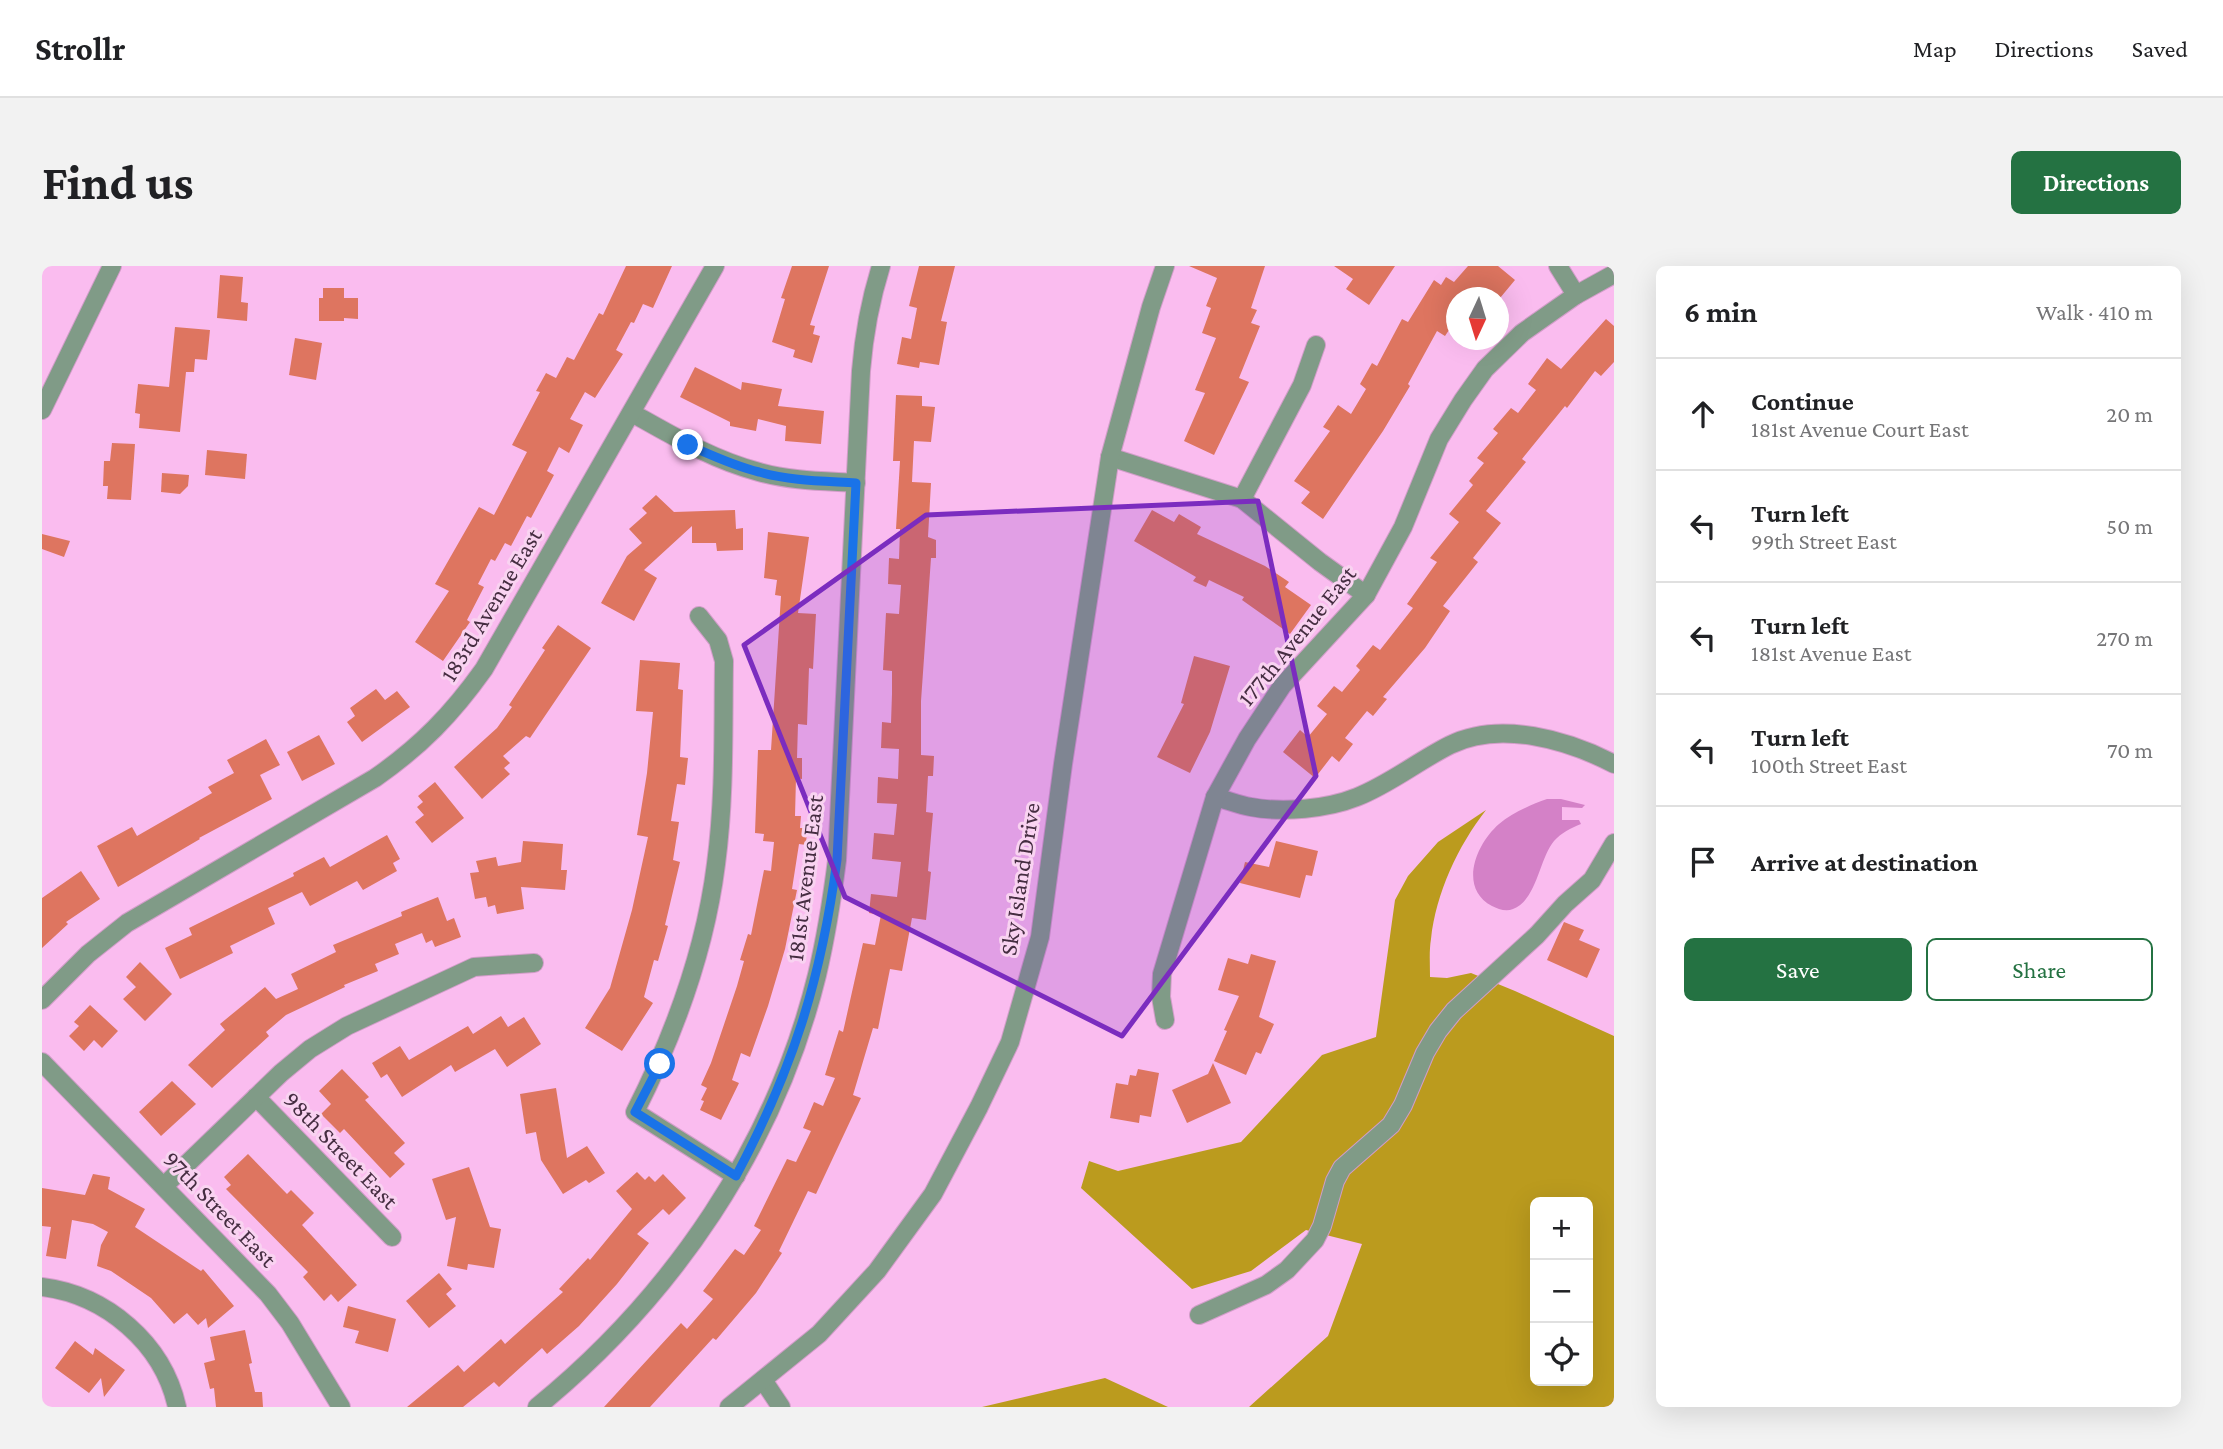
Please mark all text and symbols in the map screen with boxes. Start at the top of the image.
text: Strollr [35,30,125,67]
text: Map [1913,35,1957,62]
text: Directions [1995,35,2094,62]
text: Saved [2132,35,2188,62]
button: Directions [2011,151,2181,214]
text: Find us [42,155,194,210]
north arrow [1446,287,1509,350]
text: 6 min [1684,295,1757,328]
text: Walk · 410 m [2036,299,2153,325]
text: Continue [1751,387,1854,416]
icon: ahead [1684,395,1722,433]
text: 20 m [2106,401,2153,427]
text: 181st Avenue Court East [1751,416,1969,442]
route end [672,429,703,460]
text: Turn left [1751,499,1849,528]
icon: left [1684,507,1722,545]
text: 50 m [2106,513,2153,539]
street label: 183rd Avenue East [434,522,547,686]
text: 99th Street East [1751,528,1897,554]
street label: 177th Avenue East [1232,560,1362,711]
text: Turn left [1751,611,1849,640]
icon: left [1684,619,1722,657]
text: 270 m [2096,625,2153,651]
text: 181st Avenue East [1751,640,1911,666]
text: Turn left [1751,723,1849,752]
icon: left [1684,731,1722,769]
text: 70 m [2107,737,2153,763]
text: 100th Street East [1751,752,1907,778]
street label: 181st Avenue East [781,792,828,963]
street label: Sky Island Drive [994,801,1045,957]
icon: arrive [1684,843,1722,881]
text: Arrive at destination [1751,848,1978,877]
button: Save [1684,938,1912,1001]
button: Share [1926,938,2153,1001]
route start [644,1048,675,1079]
street label: 98th Street East [279,1085,405,1215]
street label: 97th Street East [158,1145,283,1273]
map controls [1530,1197,1593,1386]
button: + [1530,1197,1593,1260]
button: − [1530,1260,1593,1323]
button: locate [1530,1323,1593,1386]

